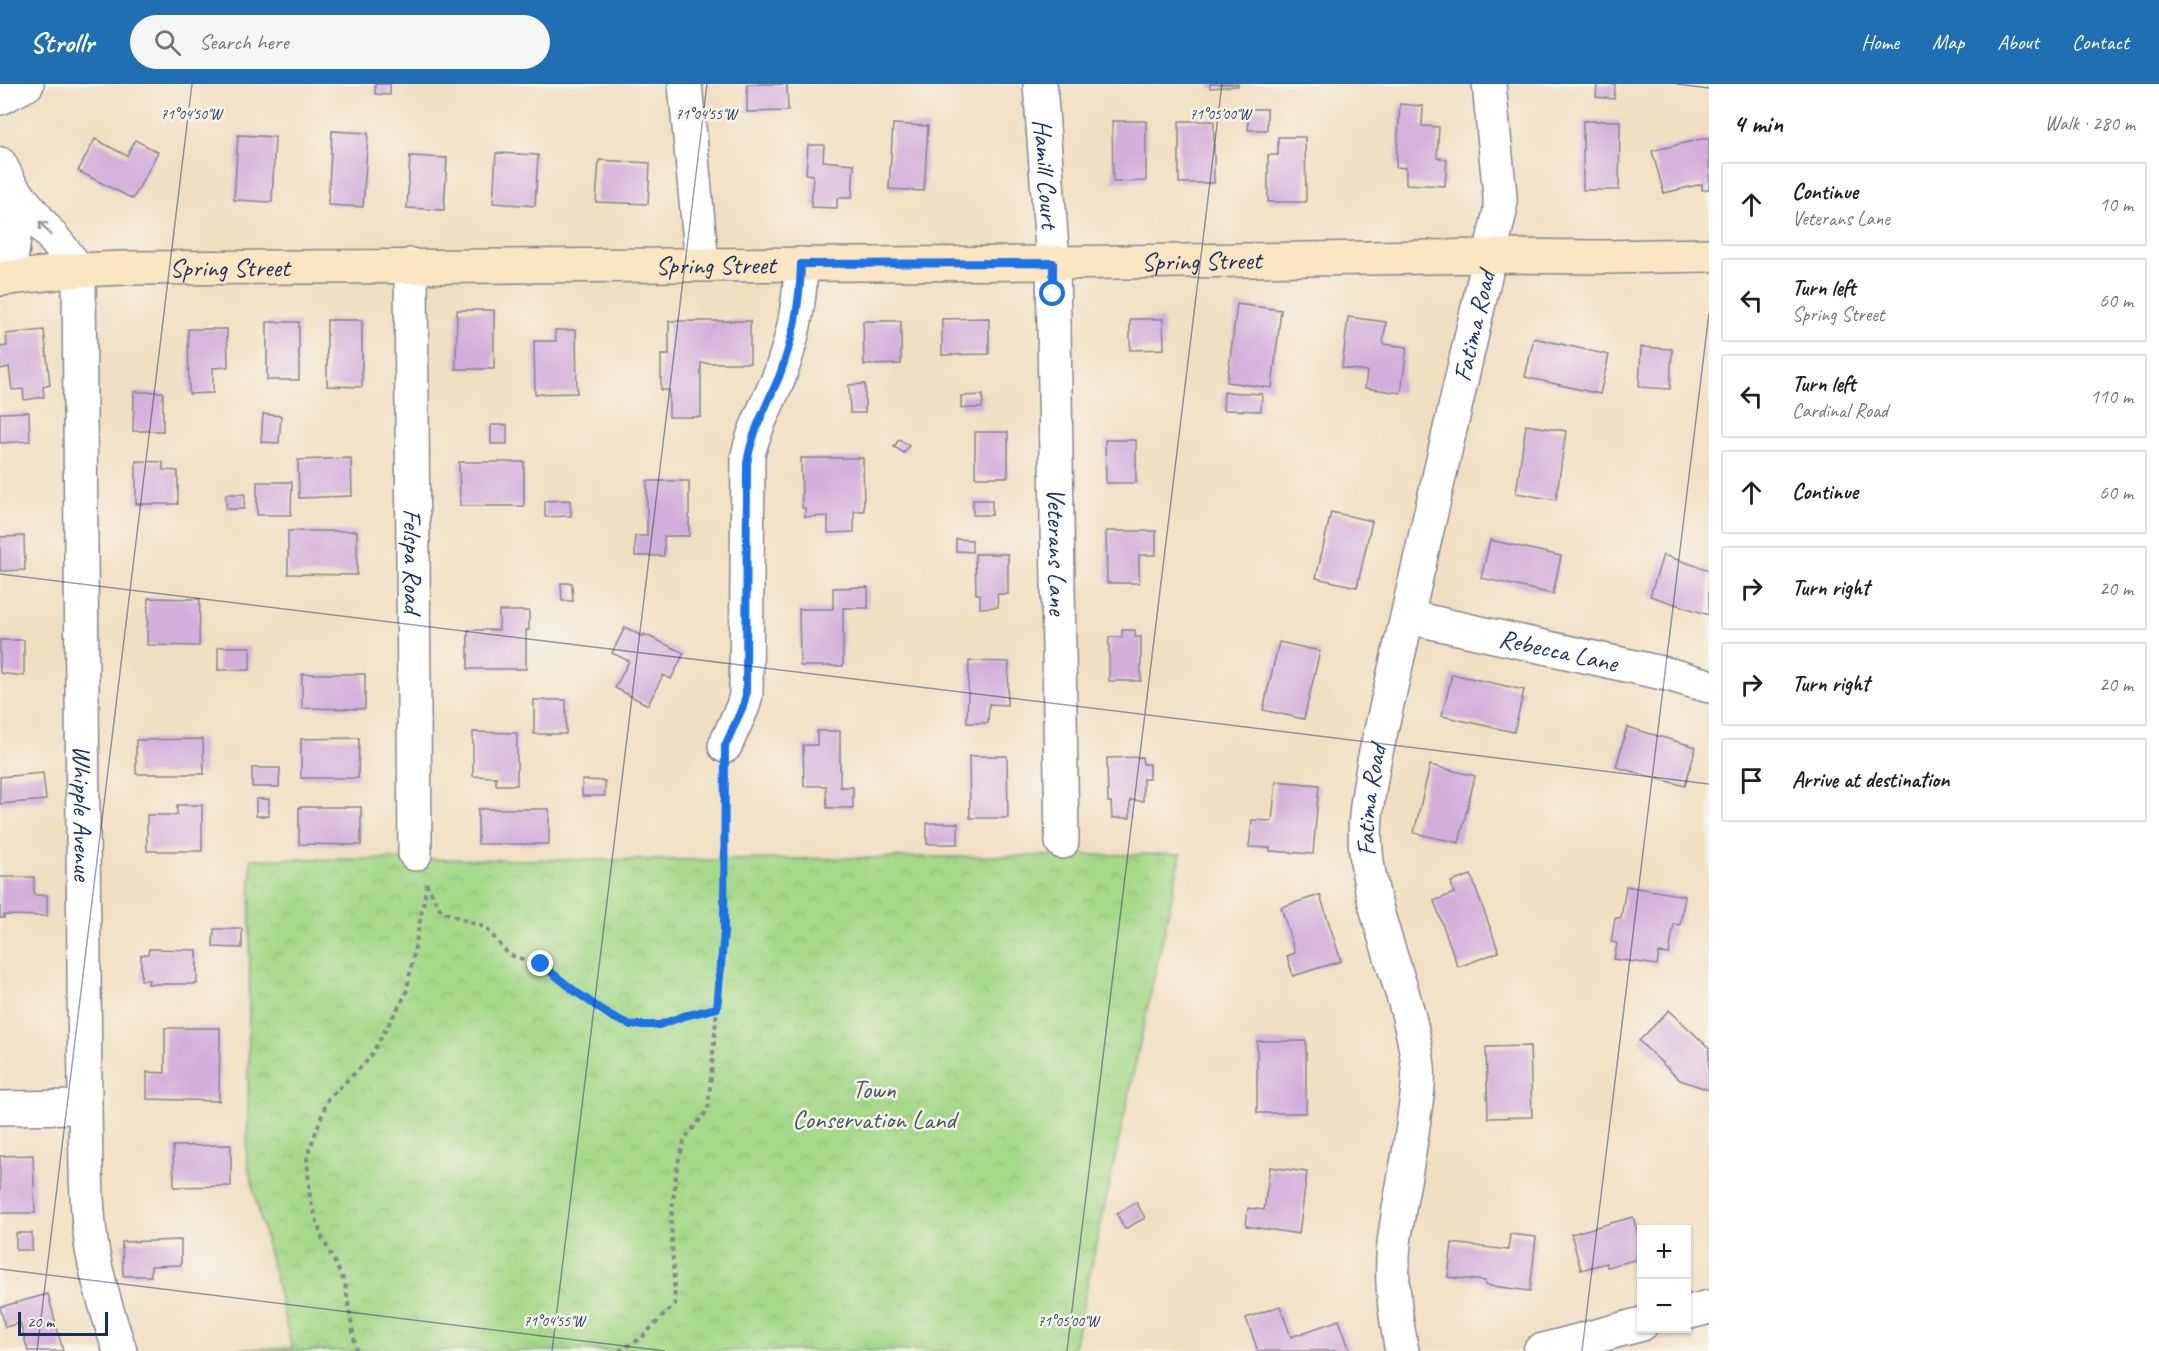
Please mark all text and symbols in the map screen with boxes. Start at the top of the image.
search box [130,15,550,69]
text: Strollr [30,25,94,60]
icon: search [151,26,184,59]
text: Search here [199,28,289,56]
text: Home [1861,29,1899,55]
text: Map [1932,29,1964,55]
text: About [1997,29,2039,55]
text: Contact [2072,29,2129,55]
text: 71°04'50"W [161,105,225,124]
text: 71°04'55"W [676,105,740,124]
text: 71°05'00"W [1190,105,1254,124]
text: 4 min [1733,107,1783,140]
text: Walk · 280 m [2045,111,2135,136]
street label: Hamill Court [1026,118,1067,232]
text: Continue [1792,178,1858,206]
icon: ahead [1735,188,1768,221]
text: 10 m [2099,192,2133,217]
text: Veterans Lane [1792,206,1890,231]
one-way arrow [39,220,52,236]
street label: Spring Street [1141,243,1264,278]
street label: Spring Street [655,248,778,282]
street label: Spring Street [169,251,292,284]
street label: Fatima Road [1445,264,1503,385]
text: Turn left [1792,274,1856,302]
route start [1039,280,1065,306]
icon: left [1735,284,1768,317]
text: 60 m [2099,288,2133,313]
text: Spring Street [1792,302,1884,327]
text: Turn left [1792,370,1856,398]
icon: left [1735,380,1768,413]
text: 110 m [2090,384,2133,409]
text: Cardinal Road [1792,398,1888,423]
icon: ahead [1735,476,1768,509]
text: Continue [1792,478,1858,506]
text: 60 m [2099,480,2133,505]
street label: Veterans Lane [1040,488,1075,617]
street label: Felspa Road [396,509,430,617]
icon: right [1735,572,1768,605]
text: Turn right [1792,574,1869,602]
text: 20 m [2099,576,2133,601]
street label: Rebecca Lane [1496,621,1622,680]
icon: right [1735,668,1768,701]
text: Turn right [1792,670,1869,698]
text: 20 m [2099,672,2133,697]
street label: Fatima Road [1348,738,1395,858]
street label: Whipple Avenue [66,745,100,882]
icon: arrive [1735,764,1768,797]
text: Arrive at destination [1792,766,1949,794]
route end [527,950,553,976]
park label: Town Conservation Land [792,1073,959,1136]
map controls [1637,1225,1691,1333]
button: + [1637,1225,1691,1279]
button: − [1637,1279,1691,1333]
scale bar [18,1309,108,1336]
text: 20 m [27,1312,54,1332]
text: 71°04'55"W [524,1312,588,1331]
text: 71°05'00"W [1038,1312,1102,1331]

